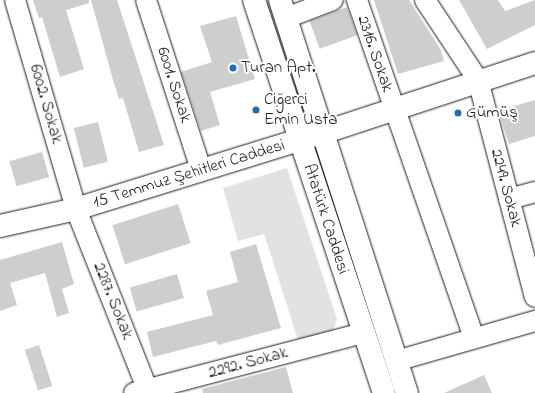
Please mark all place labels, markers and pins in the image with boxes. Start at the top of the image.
place label: Turan Apt. [241,58,315,78]
marker: Turan Apt. [228,63,238,73]
place label: Ciğerci Emin Usta [264,90,337,130]
place label: Gümüş [466,103,518,123]
marker: Ciğerci Emin Usta [251,105,261,115]
marker: Gümüş [453,108,463,118]

